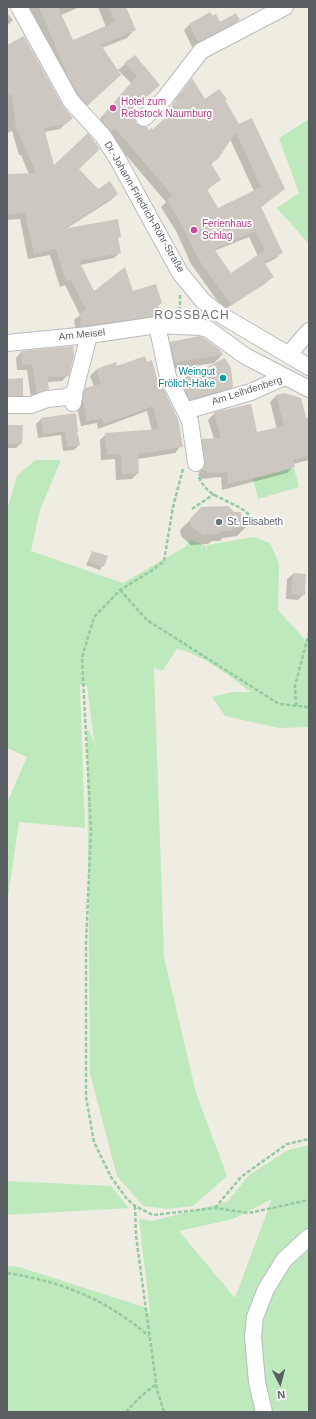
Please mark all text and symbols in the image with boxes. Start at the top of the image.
place label: Hotel zum Rebstock Naumburg [121,96,212,120]
marker: Hotel zum Rebstock Naumburg [108,103,118,113]
street label: Dr.-Johann-Friedrich-Röhr-Straße [101,139,187,275]
place label: Ferienhaus Schlag [202,218,252,242]
marker: Ferienhaus Schlag [189,225,199,235]
district label: ROSSBACH [154,309,230,323]
street label: Am Meisel [58,327,106,343]
place label: Weingut Frölich-Hake [158,366,215,390]
marker: Weingut Frölich-Hake [218,373,228,383]
street label: Am Leihdenberg [210,374,284,408]
place label: St. Elisabeth [227,516,283,528]
marker: St. Elisabeth [214,517,224,527]
north arrow [260,1363,300,1403]
text: N [277,1389,286,1401]

